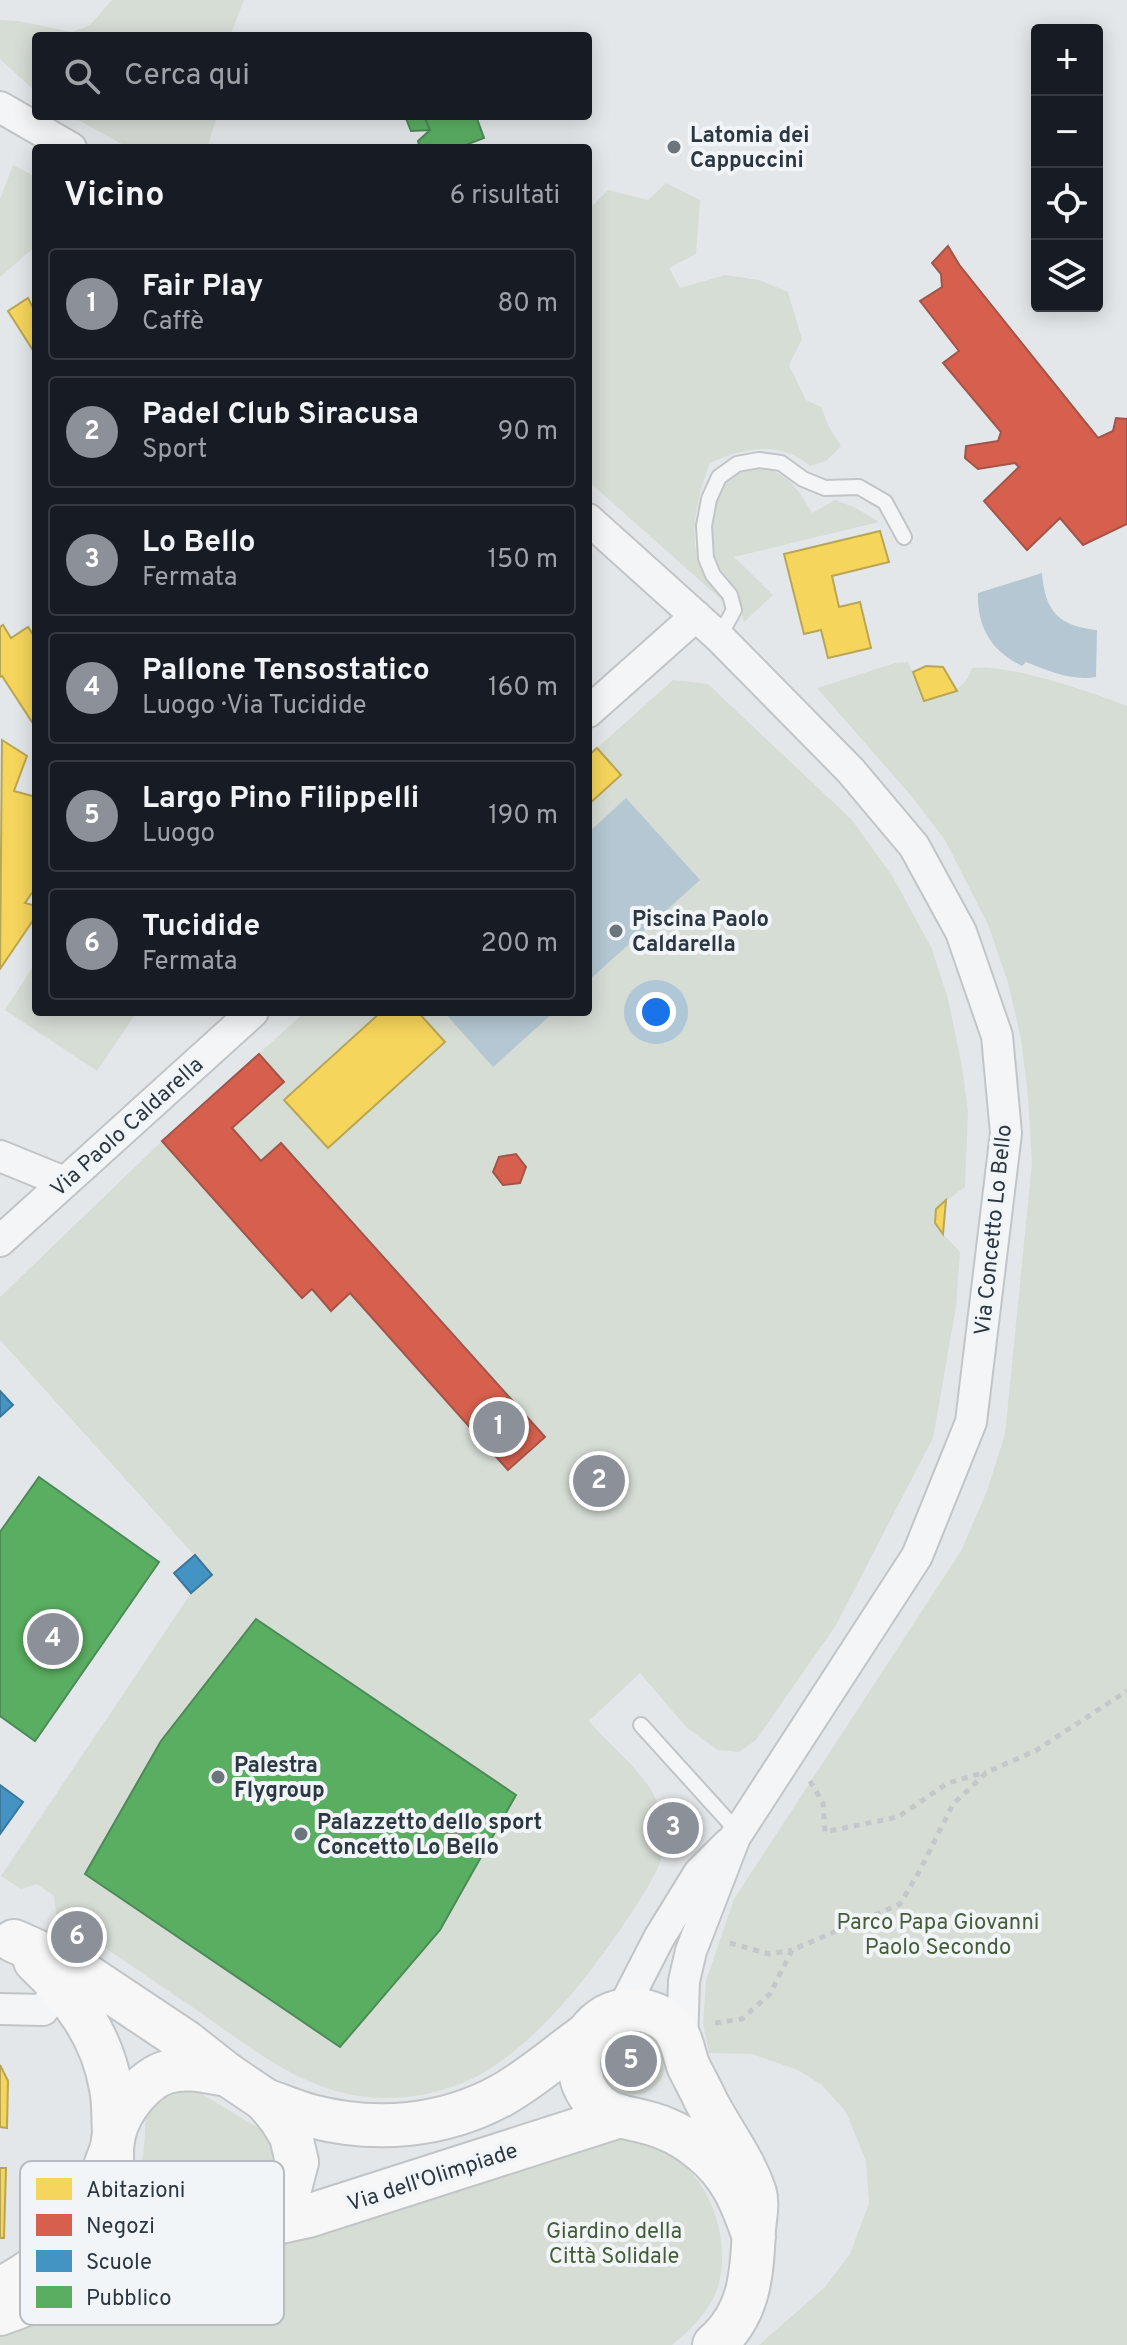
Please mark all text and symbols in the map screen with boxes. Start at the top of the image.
map controls [1031,24,1103,312]
button: + [1031,24,1103,96]
search box [32,32,592,120]
icon: search [60,54,104,98]
text: Cerca qui [124,58,250,95]
button: − [1031,96,1103,168]
place label: Latomia dei Cappuccini [690,123,810,175]
marker: Latomia dei Cappuccini [665,138,683,156]
button: locate [1031,168,1103,240]
text: Vicino [64,175,164,218]
text: 6 risultati [450,180,560,213]
button: layers [1031,240,1103,312]
text: Fair Play [142,269,263,306]
text: 1 [87,288,97,321]
text: 80 m [498,288,558,321]
text: Caffè [142,306,204,339]
text: Padel Club Siracusa [142,397,419,434]
text: 2 [84,416,100,449]
text: 90 m [498,416,558,449]
text: Sport [142,434,207,467]
text: Lo Bello [142,525,256,562]
text: 3 [84,544,100,577]
text: 150 m [487,544,558,577]
text: Fermata [142,562,237,595]
text: Pallone Tensostatico [142,653,430,690]
text: 4 [84,672,100,705]
text: 160 m [488,672,558,705]
text: Luogo · Via Tucidide [142,690,367,723]
text: Largo Pino Filippelli [142,781,419,818]
text: 5 [84,800,100,833]
text: 190 m [488,800,558,833]
text: Luogo [142,818,215,851]
place label: Piscina Paolo Caldarella [632,907,769,959]
text: Tucidide [142,909,260,946]
marker: Piscina Paolo Caldarella [607,922,625,940]
text: 6 [84,928,100,961]
text: 200 m [481,928,558,961]
text: Fermata [142,946,237,979]
your location [636,992,676,1032]
street label: Via Paolo Caldarella [46,1052,210,1204]
street label: Via Concetto Lo Bello [970,1123,1019,1337]
pin: 1 [473,1397,525,1457]
pin: 2 [573,1451,625,1511]
pin: 4 [27,1609,79,1669]
place label: Palestra Flygroup [234,1753,325,1805]
marker: Palestra Flygroup [209,1768,227,1786]
pin: 3 [647,1798,699,1858]
place label: Palazzetto dello sport Concetto Lo Bello [317,1810,542,1862]
marker: Palazzetto dello sport Concetto Lo Bello [292,1825,310,1843]
pin: 6 [51,1907,103,1967]
park label: Parco Papa Giovanni Paolo Secondo [837,1910,1039,1962]
pin: 5 [605,2031,657,2091]
street label: Via dell'Olimpiade [344,2138,521,2219]
legend [20,2161,284,2325]
text: Abitazioni [86,2178,185,2205]
text: Negozi [86,2214,155,2241]
park label: Giardino della Città Solidale [546,2219,682,2271]
text: Scuole [86,2250,152,2277]
text: Pubblico [86,2286,171,2313]

